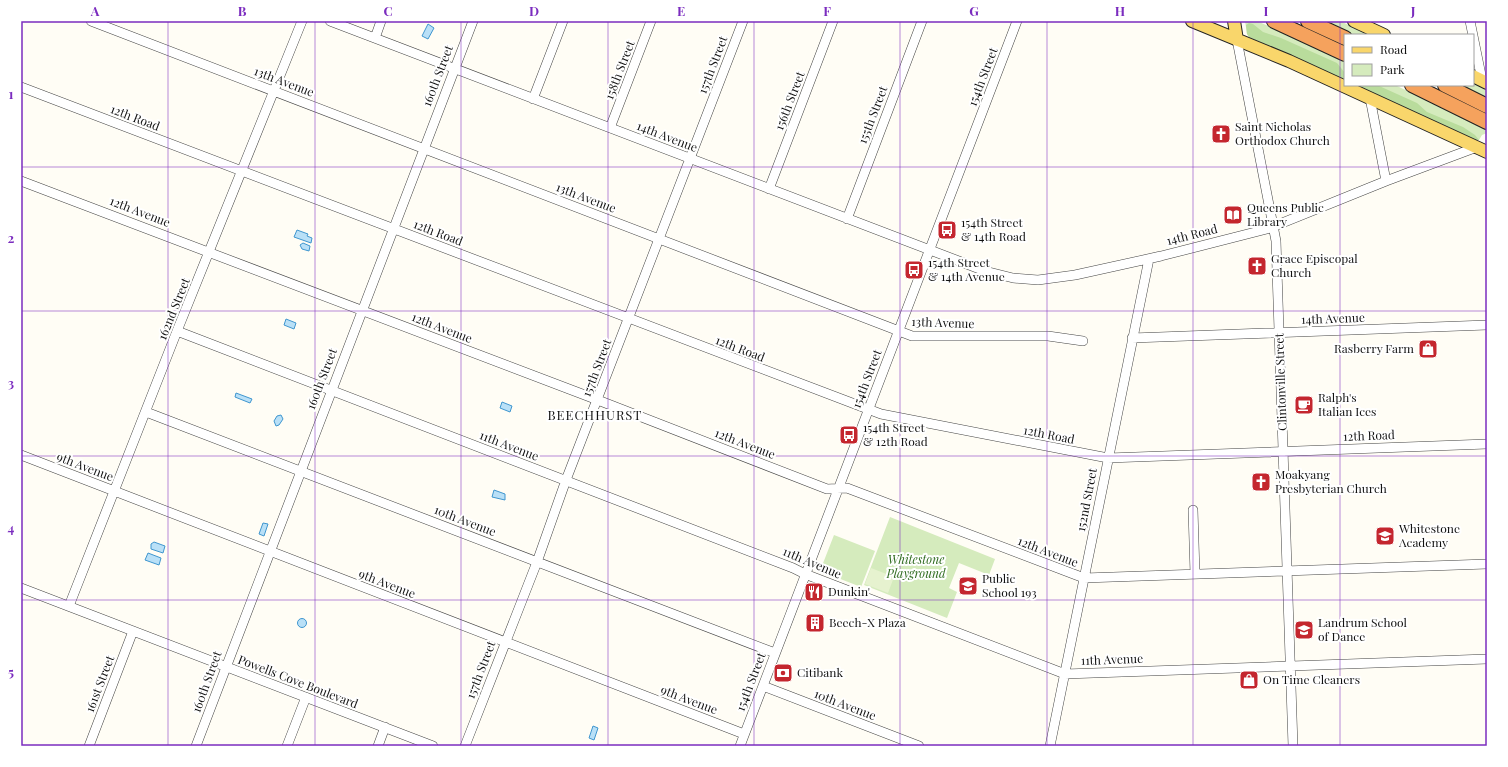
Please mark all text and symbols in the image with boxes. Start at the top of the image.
text: A [90,2,100,19]
text: B [238,2,247,19]
text: C [383,2,393,19]
text: D [529,2,539,19]
text: E [677,2,685,19]
text: F [823,2,831,19]
text: G [969,2,979,19]
text: H [1115,2,1125,19]
text: I [1264,2,1269,19]
text: J [1410,2,1416,19]
street label: 157th Street [694,33,731,96]
legend [1344,34,1474,86]
street label: 158th Street [600,37,638,101]
text: Road [1380,41,1407,57]
street label: 160th Street [418,42,456,109]
street label: 154th Street [964,44,1001,108]
text: Park [1380,61,1405,77]
street label: 13th Avenue [252,62,317,100]
street label: 156th Street [770,68,808,132]
street label: 155th Street [854,83,891,146]
text: 1 [9,85,14,102]
street label: 12th Road [108,100,162,134]
street label: 14th Avenue [635,117,700,155]
place label: Saint Nicholas Orthodox Church [1235,118,1330,148]
church icon: Saint Nicholas Orthodox Church [1210,123,1232,145]
street label: 13th Avenue [554,178,619,216]
street label: 12th Avenue [108,192,173,230]
place label: Queens Public Library [1247,199,1324,229]
library icon: Queens Public Library [1222,204,1244,226]
place label: 154th Street & 14th Road [961,214,1026,244]
street label: 12th Road [411,215,465,249]
bus stop icon: 154th Street & 14th Road [936,219,958,241]
street label: 14th Road [1165,220,1219,248]
text: 2 [8,229,15,246]
place label: Grace Episcopal Church [1271,250,1358,280]
place label: 154th Street & 14th Avenue [928,254,1005,284]
church icon: Grace Episcopal Church [1246,255,1268,277]
bus stop icon: 154th Street & 14th Avenue [903,259,925,281]
street label: 162nd Street [153,274,193,342]
street label: 12th Avenue [410,308,475,346]
street label: 14th Avenue [1301,309,1365,327]
street label: 13th Avenue [911,313,975,331]
street label: 12th Road [713,331,767,365]
street label: Clintonville Street [1270,332,1290,431]
street label: 157th Street [578,336,615,399]
shop icon: Rasberry Farm [1417,338,1439,360]
place label: Rasberry Farm [1334,340,1414,356]
street label: 160th Street [302,345,340,412]
street label: 154th Street [848,346,885,410]
text: 3 [8,374,14,391]
place label: Ralph's Italian Ices [1318,389,1376,419]
cafe icon: Ralph's Italian Ices [1293,394,1315,416]
district label: BEECHHURST [548,406,642,423]
place label: 154th Street & 12th Road [863,419,928,449]
street label: 12th Road [1022,421,1076,447]
street label: 12th Avenue [713,424,778,462]
bus stop icon: 154th Street & 12th Road [838,424,860,446]
street label: 11th Avenue [477,426,541,464]
street label: 12th Road [1343,426,1395,444]
street label: 9th Avenue [55,448,116,484]
street label: 152nd Street [1072,466,1100,533]
place label: Moakyang Presbyterian Church [1275,466,1387,496]
church icon: Moakyang Presbyterian Church [1250,471,1272,493]
street label: 10th Avenue [432,501,499,539]
text: 4 [8,519,15,536]
place label: Whitestone Academy [1398,520,1460,550]
school or university icon: Whitestone Academy [1374,525,1396,547]
street label: 12th Avenue [1016,532,1081,570]
street label: 11th Avenue [781,543,844,582]
park label: Whitestone Playground [886,551,946,581]
street label: 9th Avenue [357,565,418,601]
place label: Public School 193 [982,570,1037,600]
school or university icon: Public School 193 [957,575,979,597]
restaurant icon: Dunkin' [803,581,825,603]
place label: Dunkin' [828,583,870,599]
building icon: Beech-X Plaza [804,612,826,634]
place label: Beech-X Plaza [829,614,906,630]
place label: Landrum School of Dance [1318,614,1408,644]
school or university icon: Landrum School of Dance [1293,619,1315,641]
street label: 157th Street [462,638,499,701]
street label: 160th Street [188,648,225,715]
street label: 154th Street [732,649,769,713]
street label: 11th Avenue [1081,650,1143,668]
street label: Powells Cove Boulevard [236,651,361,711]
street label: 161st Street [81,652,118,714]
bank icon: Citibank [772,662,794,684]
text: 5 [8,663,14,680]
place label: Citibank [797,664,843,680]
shop icon: On Time Cleaners [1238,669,1260,691]
place label: On Time Cleaners [1263,671,1360,687]
street label: 9th Avenue [659,681,720,717]
street label: 10th Avenue [812,685,879,723]

